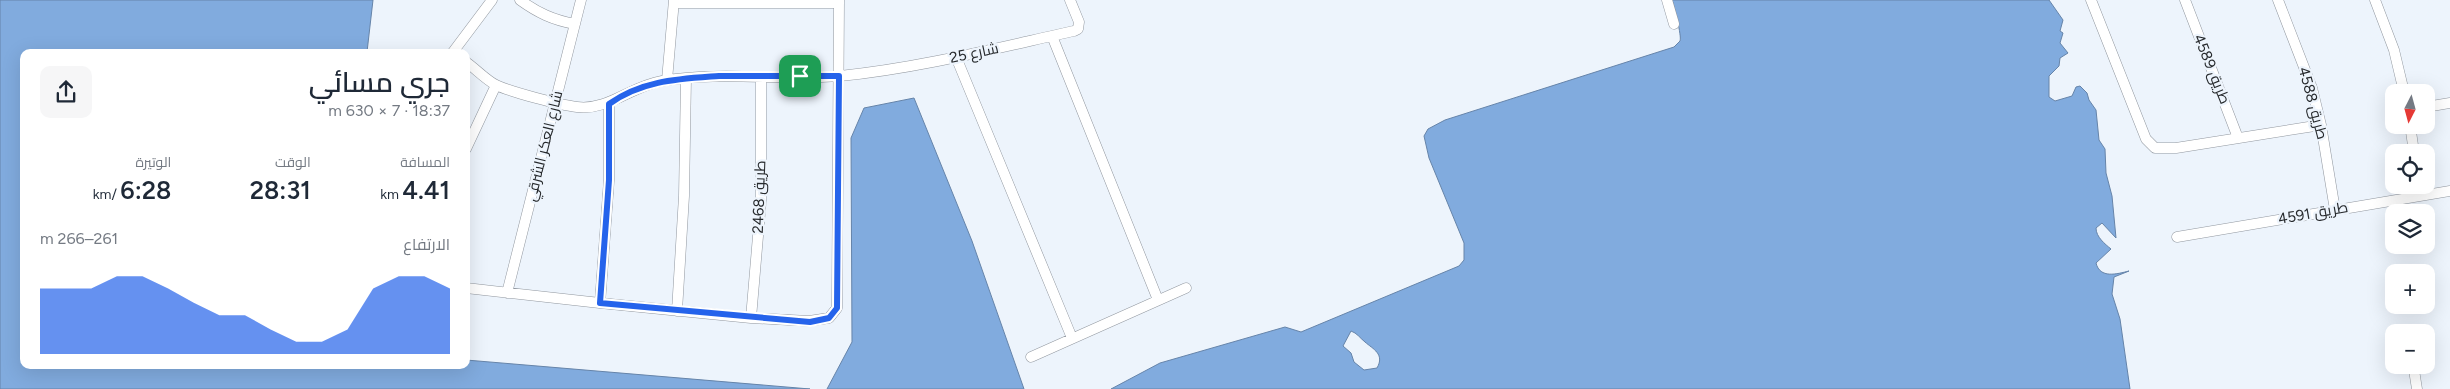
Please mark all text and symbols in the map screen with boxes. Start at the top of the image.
street label: طريق 4589 [2189,31,2234,107]
street label: شارع 25 [948,39,1001,69]
pin [779,55,821,97]
icon: arrive [786,62,814,90]
text: جري مسائي [309,65,450,99]
street label: طريق 4588 [2294,65,2331,142]
button: share [40,66,92,118]
north arrow [2385,84,2435,134]
map controls [2385,84,2435,374]
street label: شارع العكر الشرقي [522,89,569,204]
text: 18:37 · 7 × 630 m [328,101,450,120]
button: locate [2385,144,2435,194]
text: الوتيرة [135,154,171,171]
text: الوقت [275,154,311,171]
text: المسافة [400,154,450,171]
street label: طريق 2468 [749,160,770,234]
text: 6:28 [120,175,171,205]
text: 28:31 [250,175,311,205]
text: 4.41 [402,175,450,205]
text: /km [93,186,120,203]
text: km [380,186,402,203]
street label: طريق 4591 [2277,198,2350,229]
button: layers [2385,204,2435,254]
text: 261–266 m [40,229,118,248]
text: الارتفاع [403,235,450,254]
button: + [2385,264,2435,314]
button: − [2385,324,2435,374]

